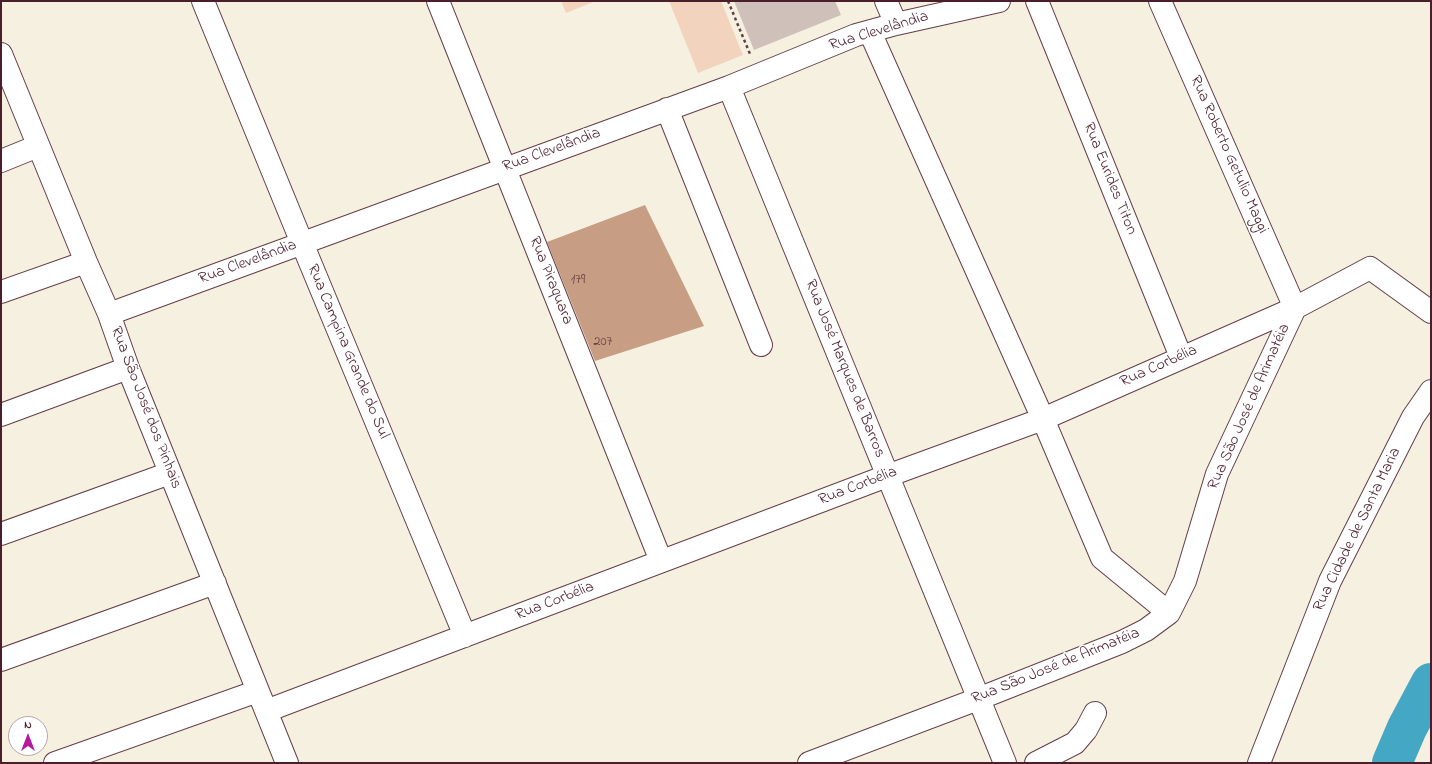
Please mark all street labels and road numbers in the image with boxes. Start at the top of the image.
street label: Rua Clevelândia [827,8,931,56]
street label: Rua Roberto Getulio Maggi [1185,73,1271,237]
street label: Rua Eurides Titon [1078,120,1140,238]
street label: Rua Clevelândia [500,124,604,178]
street label: Rua Piraquara [524,234,576,328]
street label: Rua Clevelândia [196,236,300,290]
street label: Rua Campina Grande do Sul [302,262,392,442]
street label: Rua José Marques de Barros [799,277,889,461]
street label: Rua São José de Arimatéia [1205,321,1295,493]
street label: Rua São José dos Pinhais [105,324,185,492]
street label: Rua Corbélia [1117,341,1201,393]
street label: Rua Cidade de Santa Maria [1310,445,1406,615]
street label: Rua Corbélia [816,463,900,511]
street label: Rua Corbélia [513,578,597,626]
street label: Rua São José de Arimatéia [969,624,1143,710]

